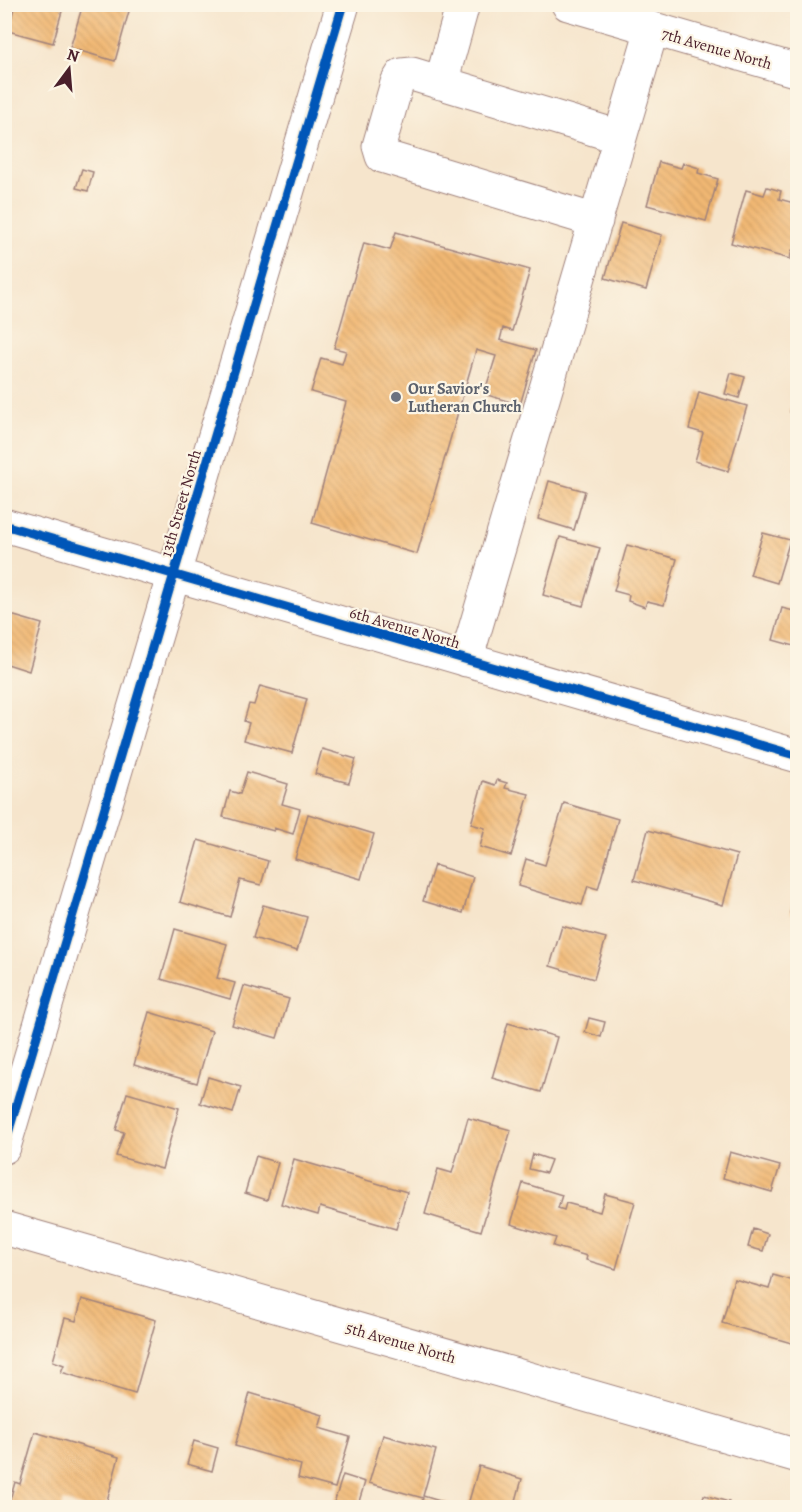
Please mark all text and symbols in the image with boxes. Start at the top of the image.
street label: 7th Avenue North [659,23,775,75]
north arrow [39,39,99,99]
text: N [64,43,82,68]
place label: Our Savior's Lutheran Church [408,378,522,418]
marker: Our Savior's Lutheran Church [389,390,403,404]
street label: 13th Street North [155,447,207,560]
street label: 6th Avenue North [347,602,463,654]
street label: 5th Avenue North [343,1317,459,1369]

